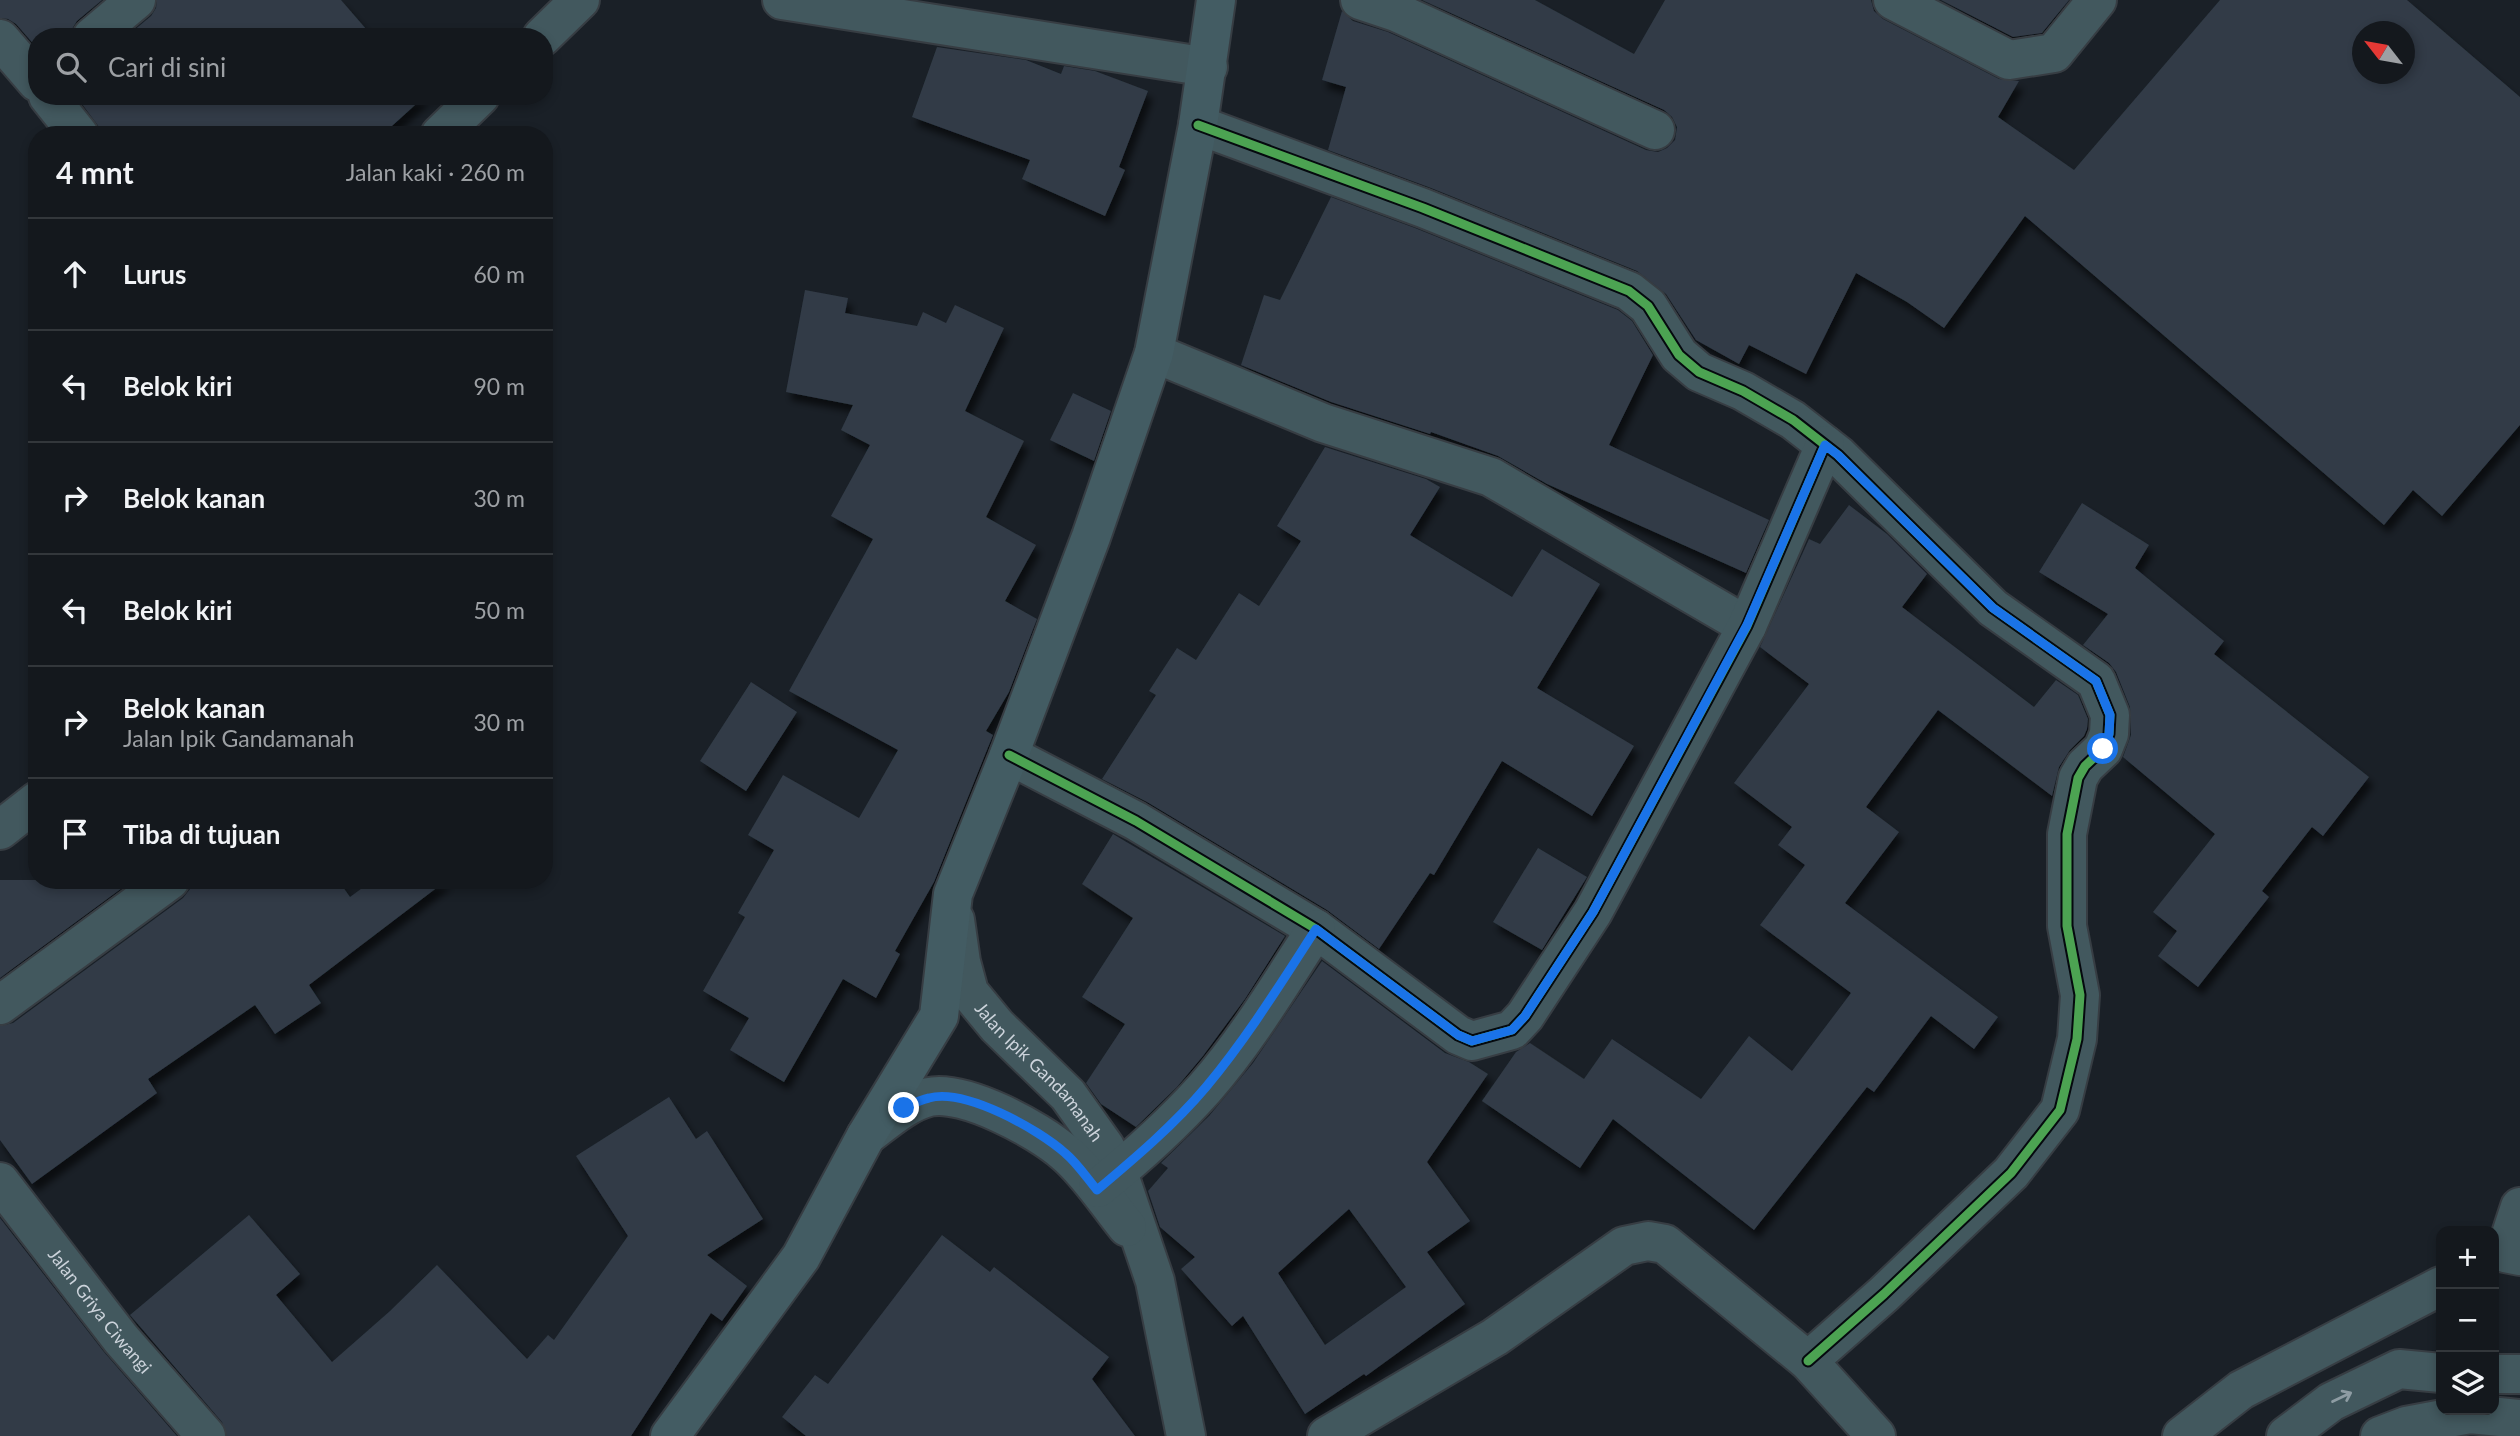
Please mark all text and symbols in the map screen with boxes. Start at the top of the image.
north arrow [2352,21,2415,84]
search box [28,28,553,105]
icon: search [52,48,90,86]
text: Cari di sini [108,51,226,83]
text: 4 mnt [56,154,134,190]
text: Jalan kaki · 260 m [346,158,525,186]
icon: ahead [56,255,94,293]
text: Lurus [123,258,186,290]
text: 60 m [474,260,525,288]
icon: left [56,367,94,405]
text: Belok kiri [123,370,232,402]
text: 90 m [474,372,525,400]
icon: right [56,479,94,517]
text: Belok kanan [123,482,265,514]
text: 30 m [474,484,525,512]
icon: left [56,591,94,629]
text: Belok kiri [123,594,232,626]
text: 50 m [474,596,525,624]
text: Belok kanan [123,692,265,724]
icon: right [56,703,94,741]
text: 30 m [474,708,525,736]
text: Jalan Ipik Gandamanah [123,724,354,752]
route start [2087,733,2118,764]
icon: arrive [56,815,94,853]
text: Tiba di tujuan [123,818,281,850]
street label: Jalan Ipik Gandamanah [971,997,1108,1145]
route end [888,1092,919,1123]
map controls [2436,1226,2499,1415]
button: + [2436,1226,2499,1289]
street label: Jalan Griya Ciwangi [44,1244,157,1378]
button: − [2436,1289,2499,1352]
button: layers [2436,1352,2499,1415]
one-way arrow [2331,1390,2352,1404]

